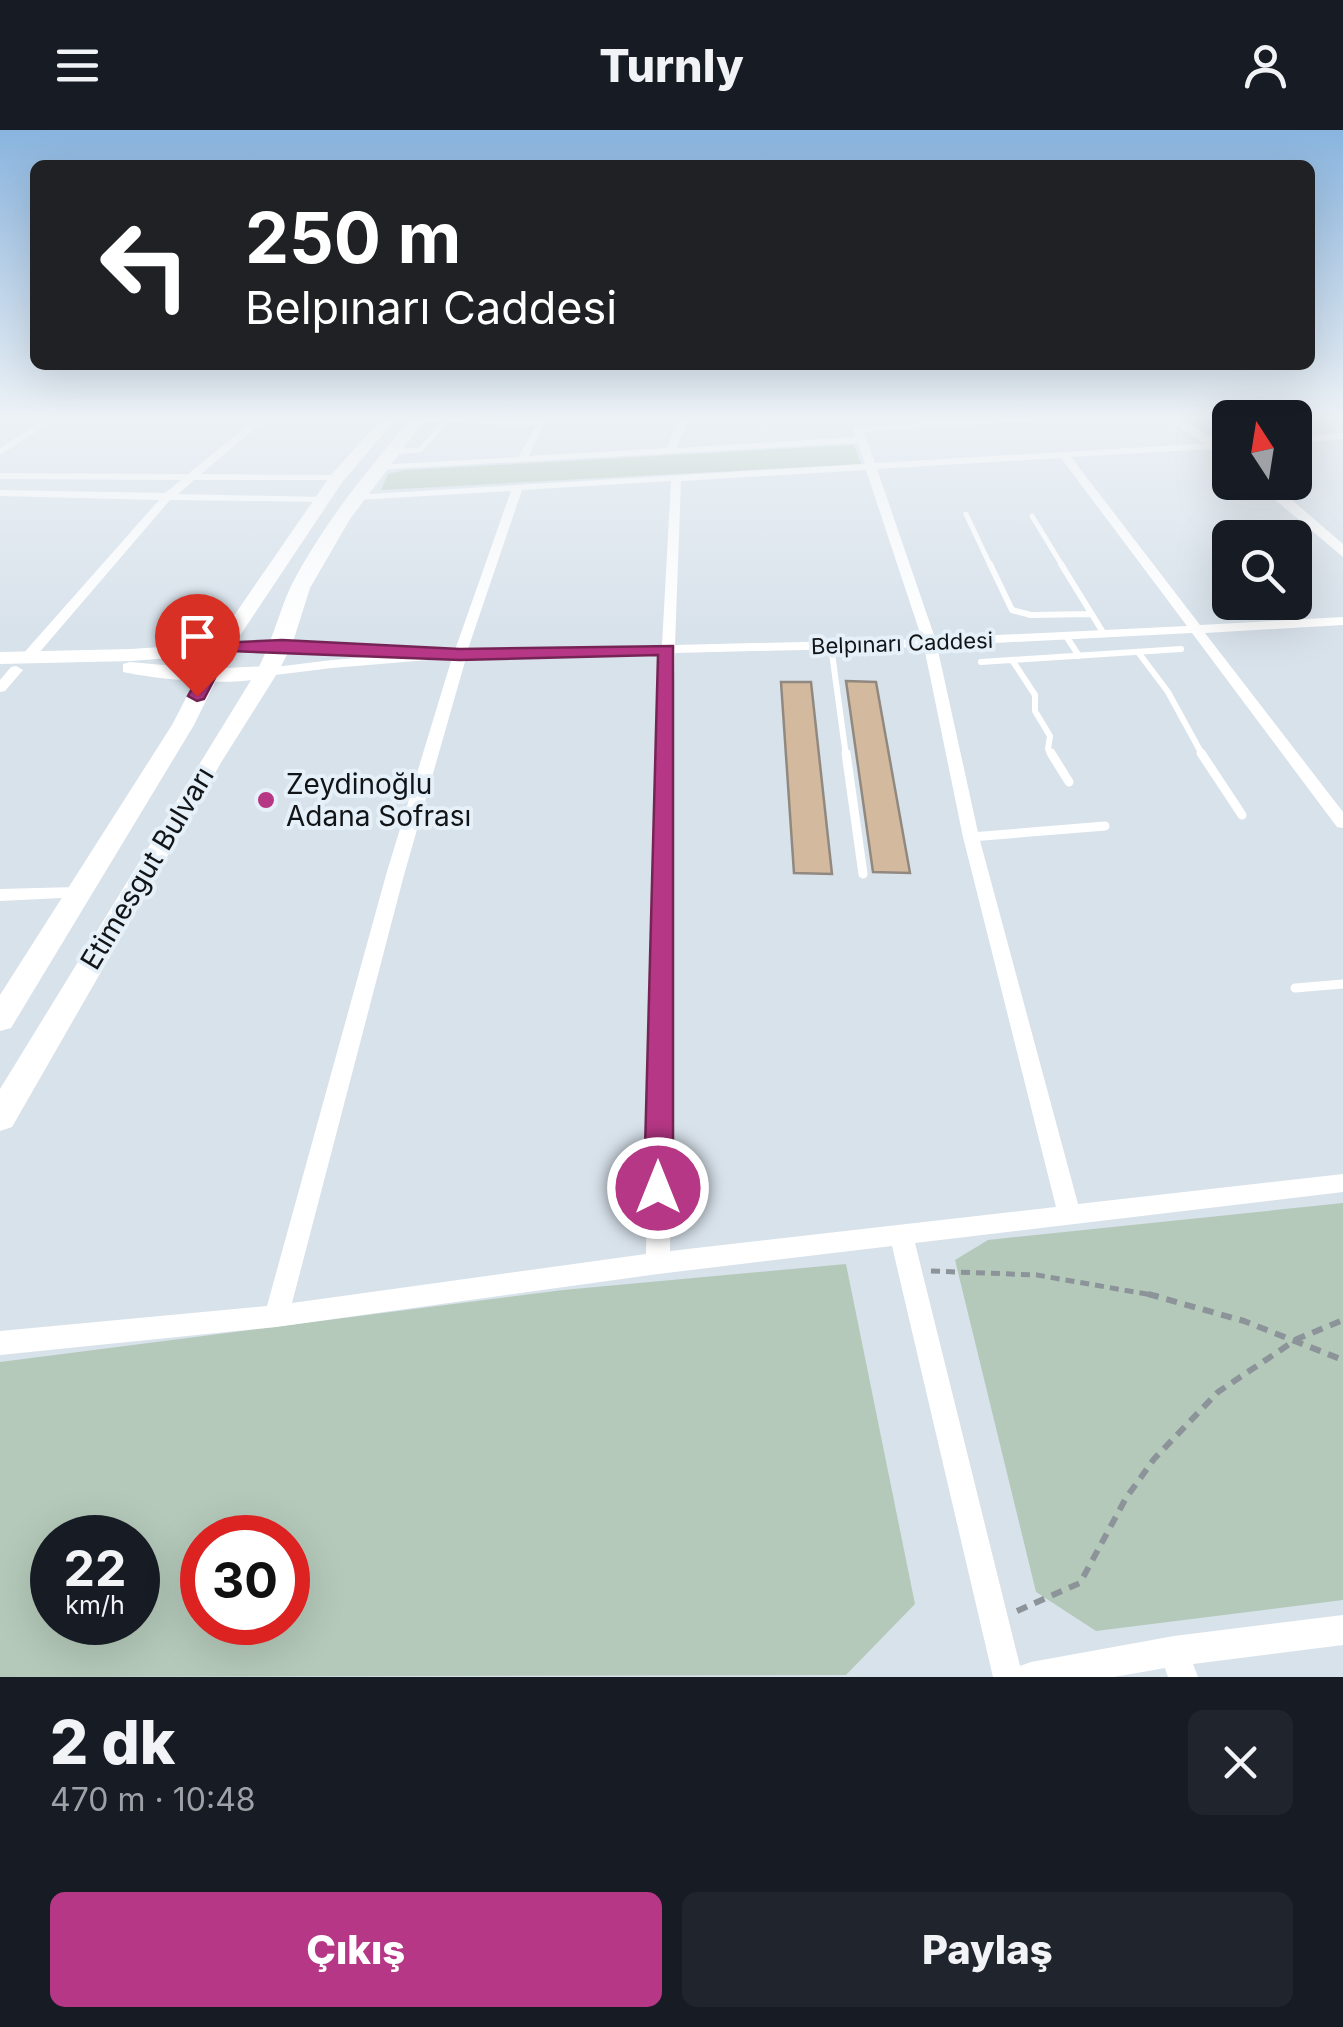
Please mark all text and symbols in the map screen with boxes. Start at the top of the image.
icon: menu [50,38,105,93]
text: Turnly [599,38,744,93]
icon: person [1238,38,1293,93]
text: 250 m [245,195,462,280]
icon: left [80,200,210,330]
text: Belpınarı Caddesi [245,280,617,335]
north arrow [1212,400,1312,500]
map controls [1212,400,1312,620]
button: search [1212,520,1312,620]
pin [155,594,240,697]
icon: arrive [170,609,225,664]
street label: Belpınarı Caddesi [811,627,993,659]
street label: Etimesgut Bulvarı [73,761,221,975]
place label: Zeydinoğlu Adana Sofrası [286,767,471,833]
marker: Zeydinoğlu Adana Sofrası [255,789,277,811]
position arrow [606,1136,710,1240]
speed limit sign: 30 [180,1515,310,1645]
text: 22 [64,1538,127,1598]
text: km/h [65,1590,125,1620]
text: 2 dk [50,1706,175,1778]
button: close [1188,1710,1293,1815]
text: 470 m · 10:48 [50,1780,256,1819]
button: Çıkış [50,1892,662,2007]
button: Paylaş [682,1892,1293,2007]

